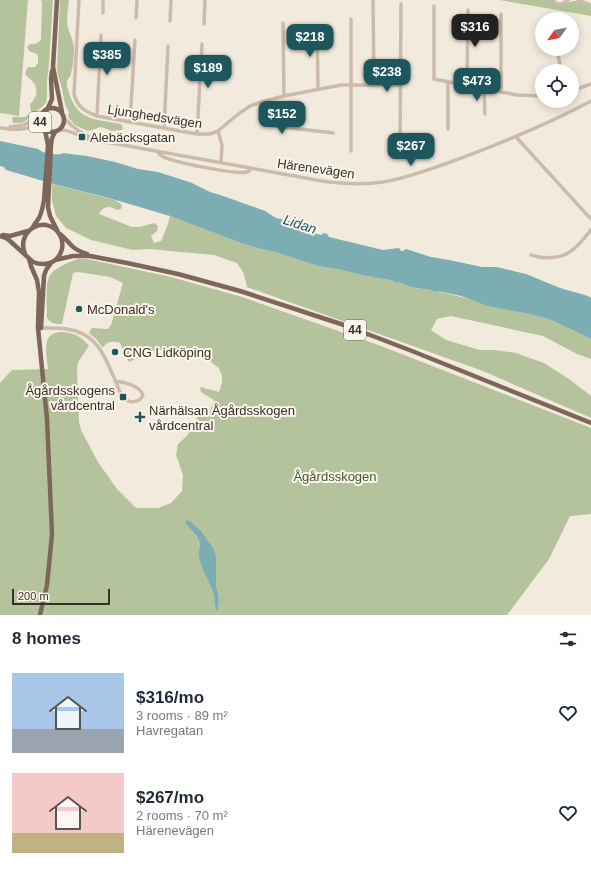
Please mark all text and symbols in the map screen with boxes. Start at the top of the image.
north arrow [535,12,579,56]
map controls [535,12,579,108]
pin: $316 [451,14,499,48]
text: $316 [461,19,489,34]
pin: $218 [286,24,334,58]
text: $218 [296,29,324,44]
pin: $385 [83,42,131,76]
text: $385 [93,47,121,62]
pin: $189 [184,55,232,89]
pin: $238 [363,59,411,93]
text: $189 [194,60,222,75]
text: $238 [373,64,401,79]
button: locate [535,64,579,108]
pin: $473 [453,68,501,102]
text: $473 [463,73,491,88]
pin: $152 [258,101,306,135]
street label: Ljunghedsvägen [107,102,203,131]
text: $152 [268,106,296,121]
road number: 44 [29,112,51,132]
place label: Alebäcksgatan [90,130,175,145]
marker: Alebäcksgatan [77,132,87,142]
pin: $267 [387,133,435,167]
text: $267 [397,138,425,153]
street label: Härenevägen [276,156,356,181]
water label: Lidan [281,211,319,237]
place label: McDonald's [87,302,155,317]
marker: McDonald's [74,304,84,314]
road number: 44 [344,320,366,340]
place label: CNG Lidköping [123,345,211,360]
marker: CNG Lidköping [110,347,120,357]
place label: Ågårdsskogens vårdcentral [25,383,115,413]
marker: Ågårdsskogens vårdcentral [118,392,128,402]
place label: Närhälsan Ågårdsskogen vårdcentral [149,403,295,433]
marker: Närhälsan Ågårdsskogen vårdcentral [134,411,146,423]
park label: Ågårdsskogen [293,469,377,484]
scale bar [12,587,110,606]
text: 200 m [18,590,49,602]
icon: filters [557,628,579,650]
text: 8 homes [12,629,81,648]
text: $316/mo [136,688,204,707]
icon: home [44,689,92,737]
icon: heart [557,702,579,724]
text: 3 rooms · 89 m² [136,708,228,723]
text: Havregatan [136,723,203,738]
text: $267/mo [136,788,204,807]
icon: home [44,789,92,837]
icon: heart [557,802,579,824]
text: 2 rooms · 70 m² [136,808,228,823]
text: Härenevägen [136,823,214,838]

